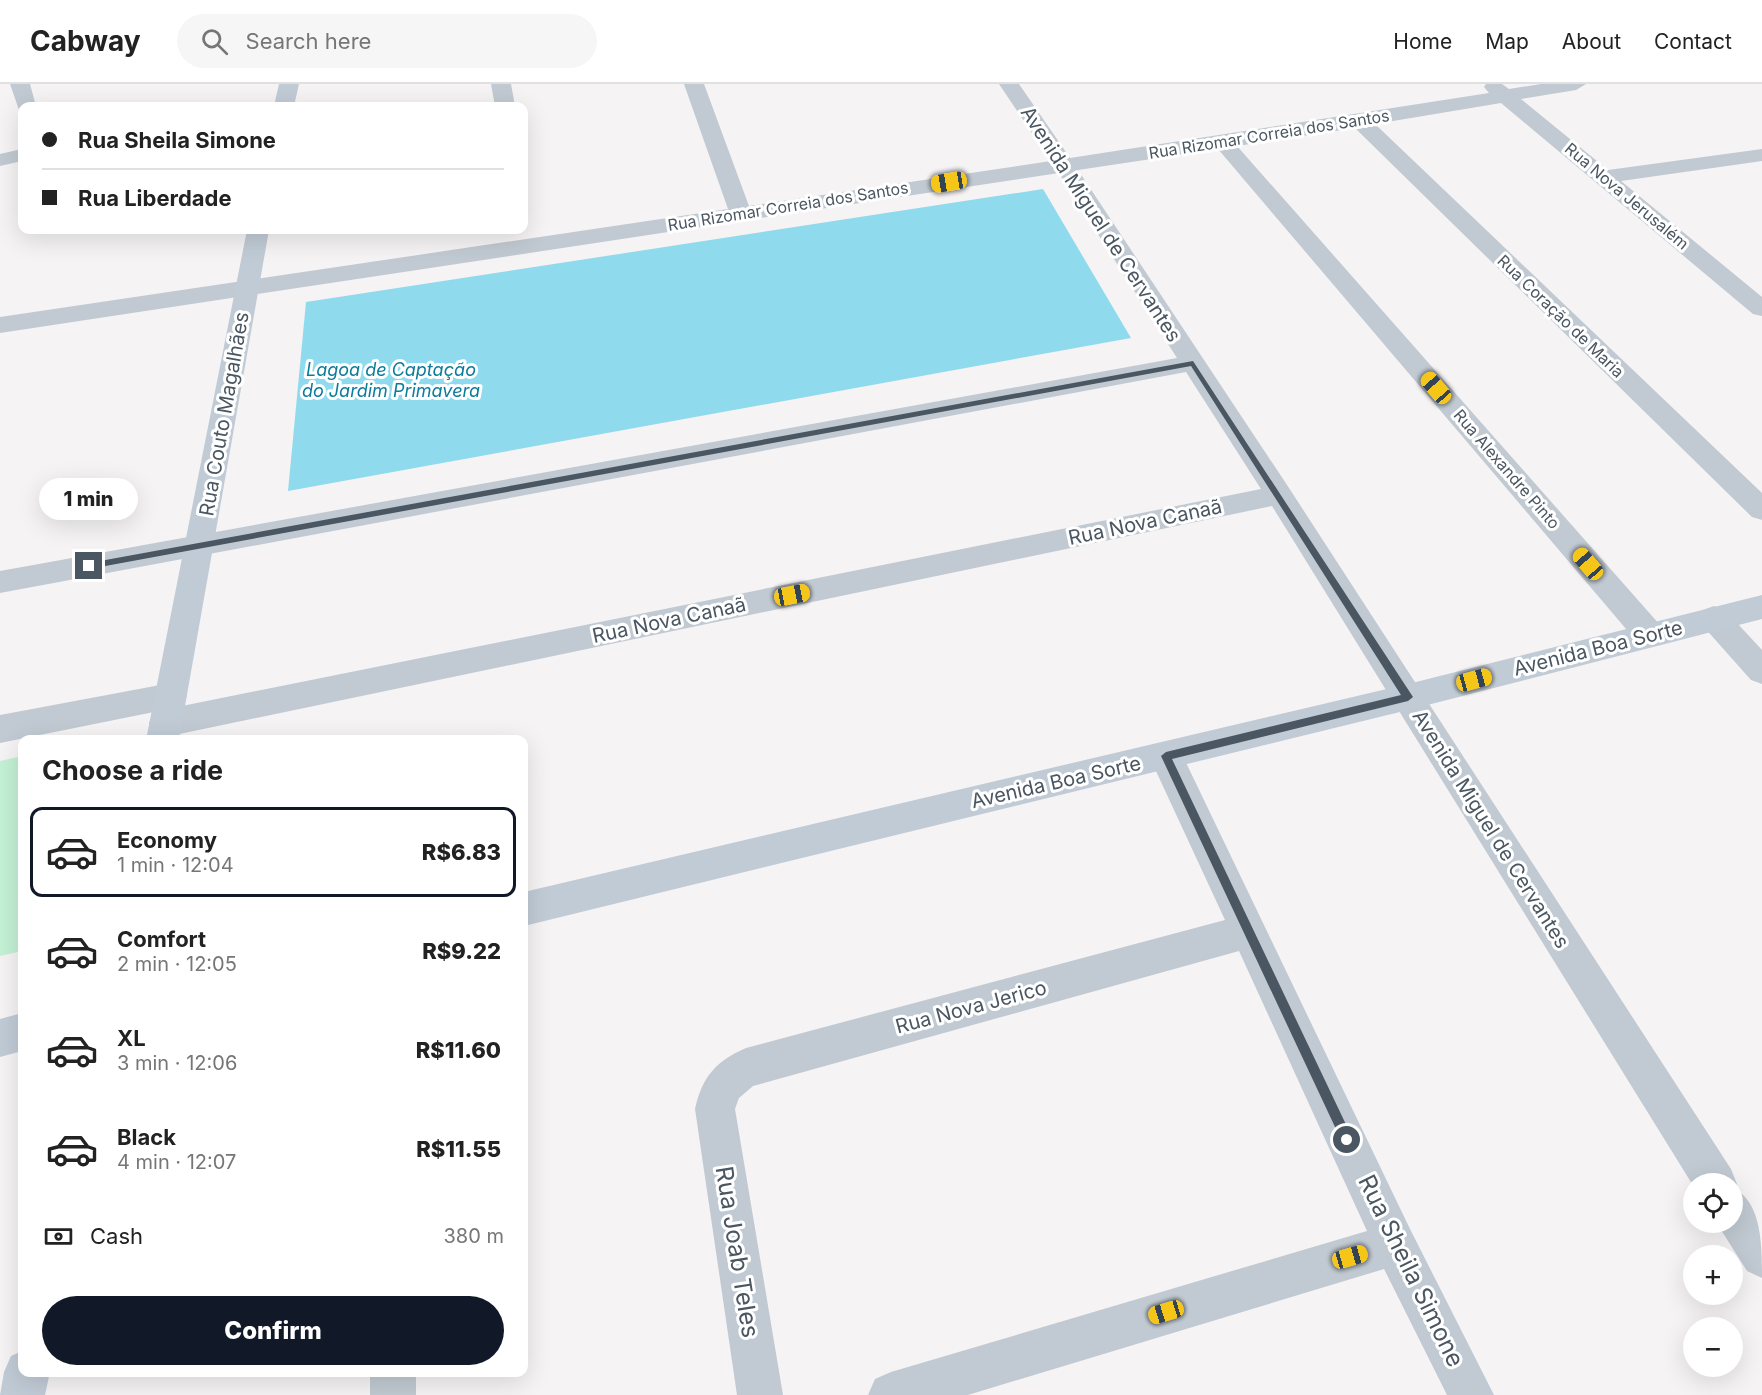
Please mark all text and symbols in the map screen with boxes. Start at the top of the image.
search box [177,14,597,68]
text: Cabway [30,24,141,58]
icon: search [198,25,231,58]
text: Search here [246,28,371,54]
text: Home [1393,29,1452,54]
text: Map [1485,29,1529,54]
text: About [1562,29,1621,54]
text: Contact [1654,29,1732,54]
street label: Avenida Miguel de Cervantes [1016,102,1186,346]
street label: Rua Rizomar Correia dos Santos [1147,105,1391,163]
text: Rua Sheila Simone [78,127,276,153]
street label: Rua Nova Jerusalém [1561,138,1693,254]
car [930,170,968,194]
street label: Rua Rizomar Correia dos Santos [666,177,910,235]
text: Rua Liberdade [78,185,232,211]
street label: Rua Coração de Maria [1494,250,1628,382]
street label: Rua Couto Magalhães [194,310,254,518]
water label: Lagoa de Captação do Jardim Primavera [302,359,480,401]
car [1417,369,1455,407]
street label: Rua Alexandre Pinto [1450,405,1564,533]
callout: 1 min [40,479,138,521]
text: 1 min [63,487,114,511]
street label: Rua Nova Canaã [1066,494,1224,550]
car [1569,545,1607,583]
route end [75,552,102,579]
car [773,583,811,607]
street label: Rua Nova Canaã [590,592,748,648]
street label: Avenida Boa Sorte [1511,615,1685,681]
car [1454,667,1494,693]
street label: Avenida Miguel de Cervantes [1408,706,1574,952]
street label: Avenida Boa Sorte [969,751,1143,813]
text: Choose a ride [42,754,223,787]
icon: car [45,825,99,879]
text: Economy [117,827,217,853]
text: R$6.83 [422,839,501,865]
text: 1 min · 12:04 [117,853,234,877]
icon: car [45,924,99,978]
text: Comfort [117,926,206,952]
text: R$9.22 [422,938,501,964]
text: 2 min · 12:05 [117,952,237,976]
street label: Rua Nova Jerico [893,975,1049,1039]
icon: car [45,1023,99,1077]
text: XL [117,1025,146,1051]
text: R$11.60 [416,1037,501,1063]
text: 3 min · 12:06 [117,1051,237,1075]
icon: car [45,1122,99,1176]
text: Black [117,1124,176,1150]
route start [1333,1126,1360,1153]
text: R$11.55 [416,1136,501,1162]
text: 4 min · 12:07 [117,1150,236,1174]
street label: Rua Joab Teles [710,1164,765,1340]
street label: Rua Sheila Simone [1352,1170,1471,1372]
map controls [1683,1173,1743,1377]
button: locate [1683,1173,1743,1233]
icon: cash [42,1220,75,1253]
text: Cash [90,1223,143,1249]
text: 380 m [444,1224,504,1248]
car [1330,1243,1370,1271]
button: + [1683,1245,1743,1305]
button: Confirm [42,1296,504,1365]
car [1146,1298,1186,1326]
button: − [1683,1317,1743,1377]

